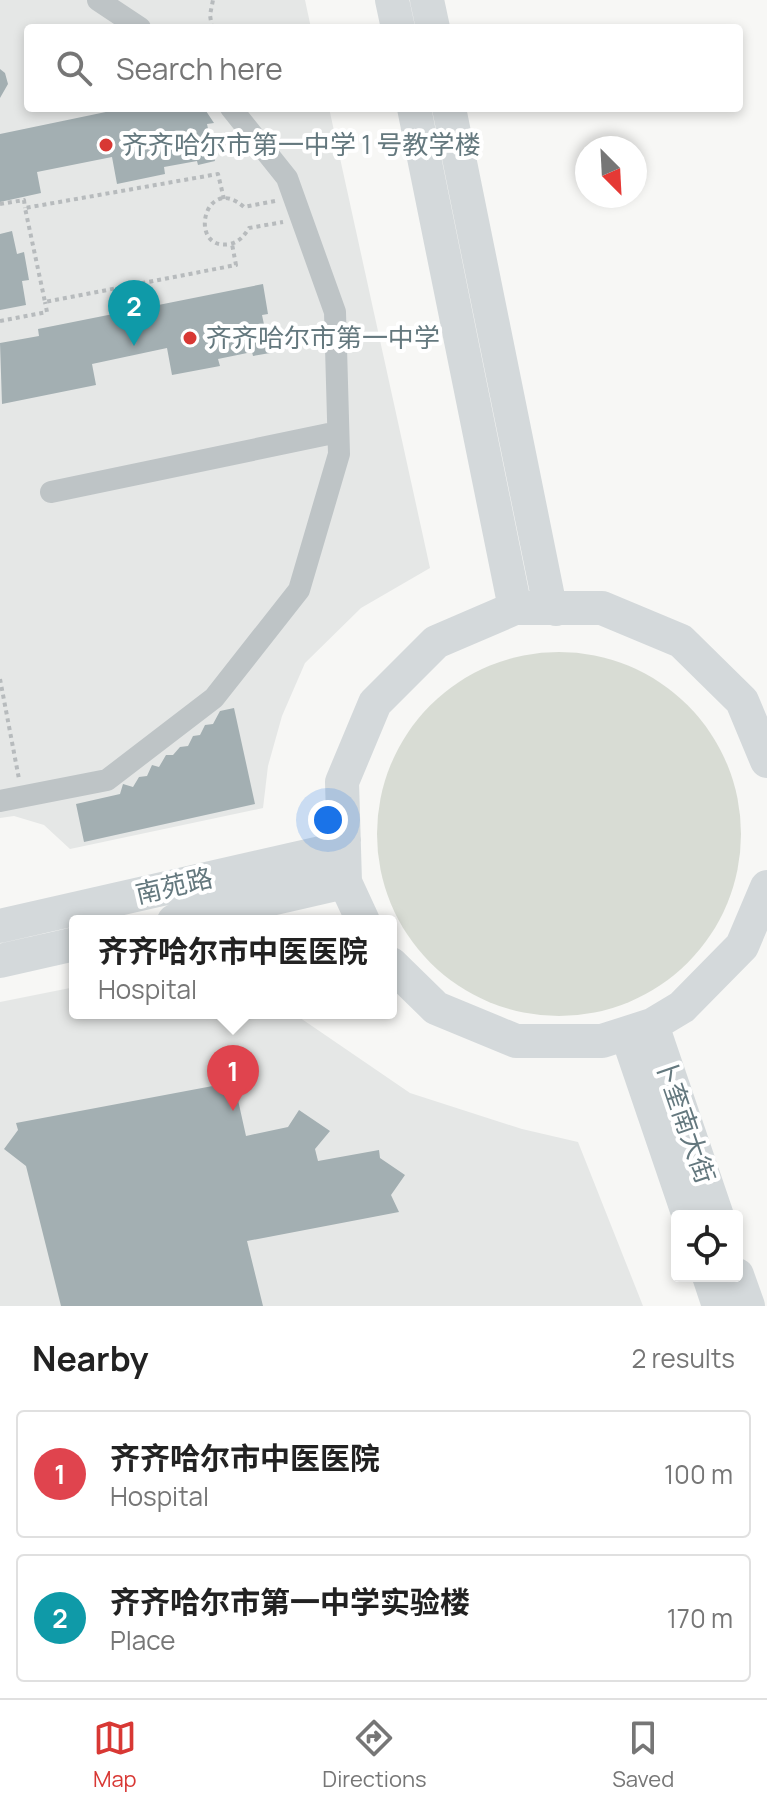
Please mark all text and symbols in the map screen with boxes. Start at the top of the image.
search box [24,24,743,112]
icon: search [52,46,96,90]
text: Search here [116,48,283,89]
place label: 齐齐哈尔市第一中学 1 号教学楼 [122,126,481,162]
marker: 齐齐哈尔市第一中学 1 号教学楼 [97,136,115,154]
north arrow [575,136,647,208]
pin: 2 [108,280,160,346]
place label: 齐齐哈尔市第一中学 [206,319,440,355]
marker: 齐齐哈尔市第一中学 [181,329,199,347]
your location [308,800,348,840]
street label: 南苑路 [132,859,216,911]
popup [69,915,397,1019]
text: 齐齐哈尔市中医医院 [98,930,368,971]
text: Hospital [98,971,197,1007]
pin: 1 [207,1045,259,1111]
street label: 卜奎南大街 [648,1053,724,1188]
map controls [671,1210,743,1282]
button: locate [671,1210,743,1282]
text: Nearby [32,1335,148,1381]
text: 2 results [631,1340,735,1376]
text: 齐齐哈尔市中医医院 [110,1437,380,1478]
text: 1 [54,1456,66,1492]
text: 100 m [664,1456,733,1492]
text: Hospital [110,1478,209,1514]
text: 齐齐哈尔市第一中学实验楼 [110,1581,470,1622]
text: 2 [52,1600,68,1636]
text: 170 m [667,1600,733,1636]
text: Place [110,1622,175,1658]
tab: Map [93,1716,137,1794]
tab: Directions [322,1716,427,1794]
tab: Saved [612,1716,674,1794]

